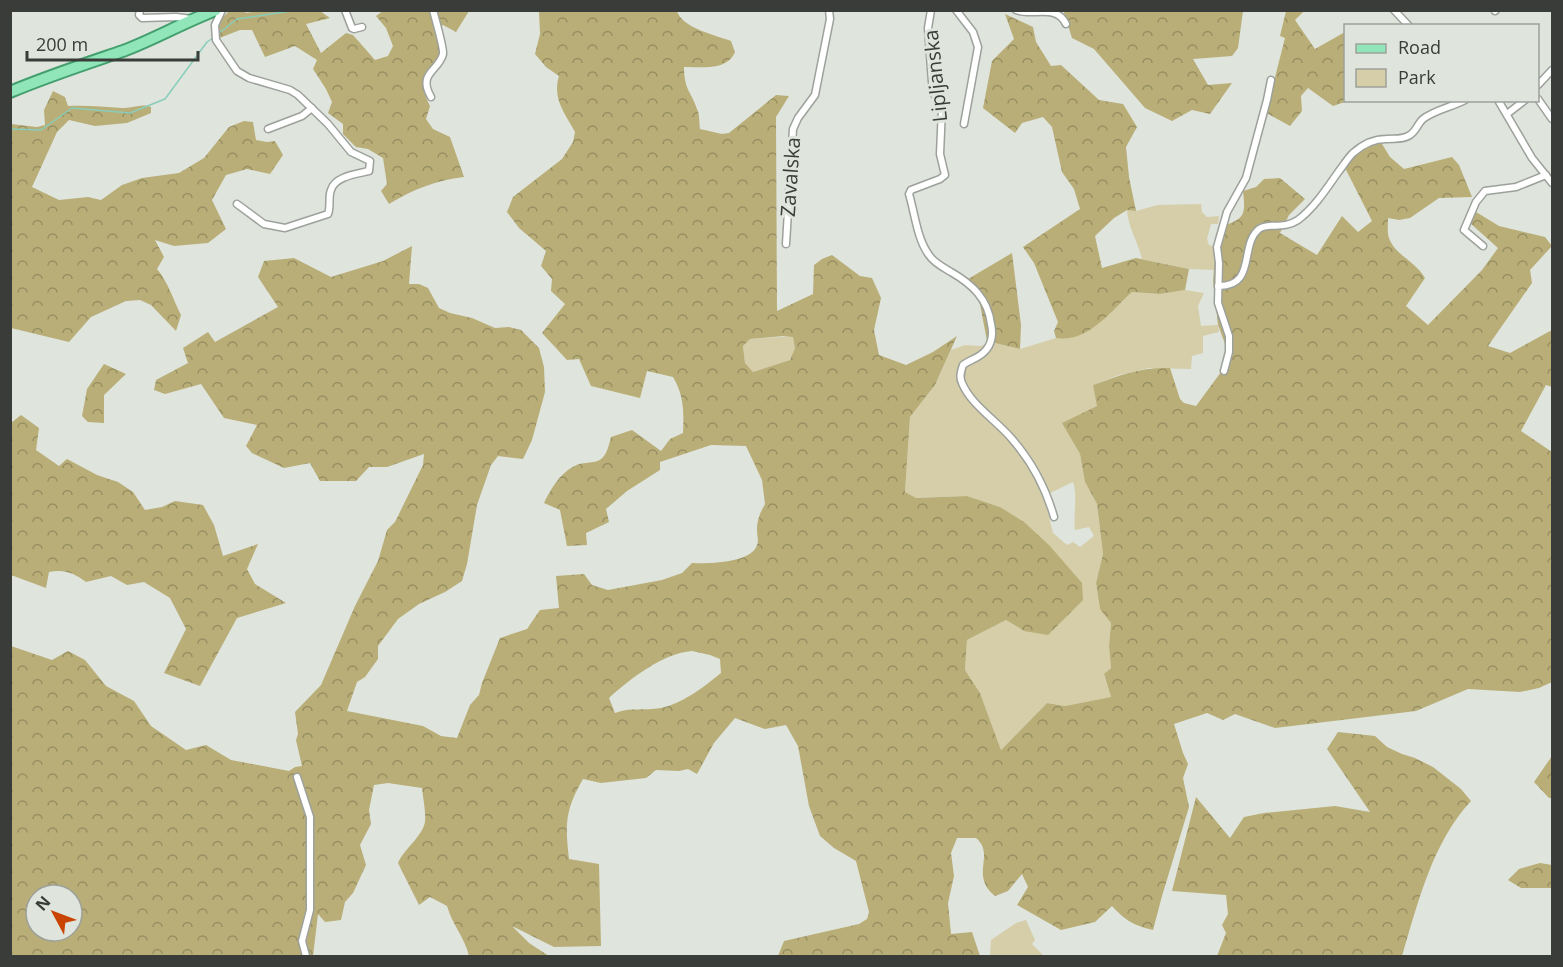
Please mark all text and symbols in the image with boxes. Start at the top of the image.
scale bar [27,24,198,62]
legend [1344,24,1539,102]
street label: Lipljanska [917,29,953,123]
text: 200 m [36,32,88,56]
text: Road [1398,35,1441,59]
text: Park [1398,65,1436,89]
street label: Zavalska [774,136,806,218]
north arrow [24,883,84,943]
text: N [30,891,55,915]

